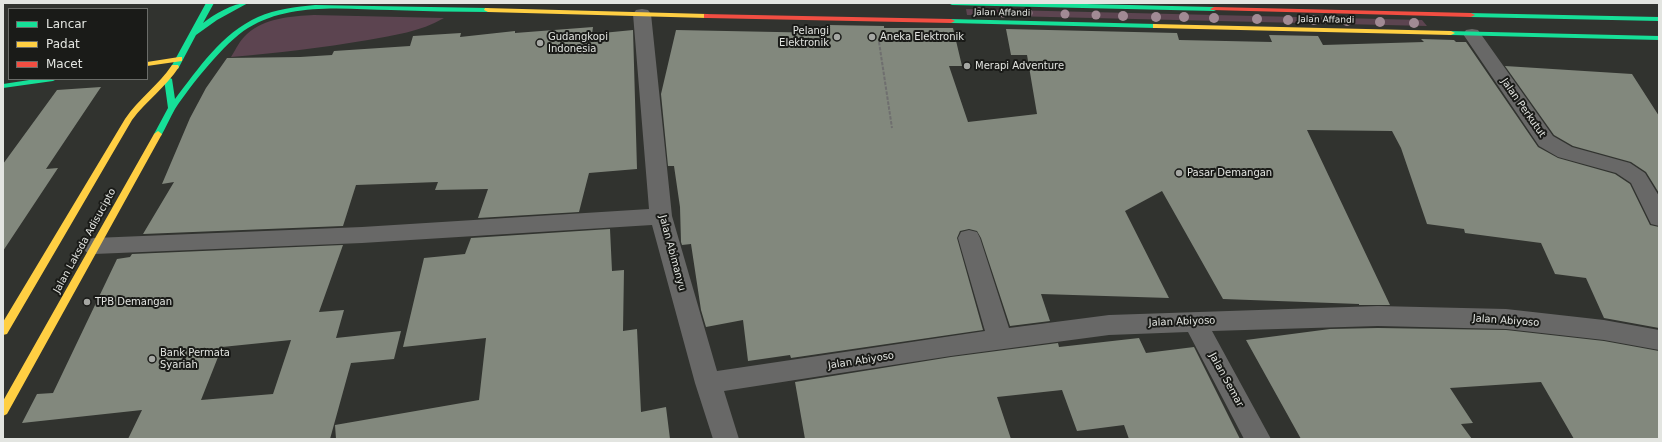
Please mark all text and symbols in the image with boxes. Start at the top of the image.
street label: Jalan Affandi [974,7,1030,19]
legend [8,8,148,80]
street label: Jalan Affandi [1298,14,1354,26]
text: Lancar [46,17,87,31]
place label: Pelangi Elektronik [779,25,829,48]
place label: Gudangkopi Indonesia [548,31,608,54]
place label: Aneka Elektronik [880,31,964,43]
marker: Pelangi Elektronik [832,32,842,42]
marker: Aneka Elektronik [867,32,877,42]
text: Padat [46,37,80,51]
marker: Gudangkopi Indonesia [535,38,545,48]
text: Macet [46,57,82,71]
place label: Merapi Adventure [975,60,1064,72]
marker: Merapi Adventure [962,61,972,71]
street label: Jalan Perkutut [1498,76,1548,140]
place label: Pasar Demangan [1187,167,1272,179]
marker: Pasar Demangan [1174,168,1184,178]
street label: Jalan Laksda Adisucipto [51,187,119,295]
street label: Jalan Abimanyu [656,214,688,292]
place label: TPB Demangan [95,296,172,308]
marker: TPB Demangan [82,297,92,307]
street label: Jalan Abiyoso [1472,313,1540,329]
street label: Jalan Abiyoso [1148,315,1216,329]
place label: Bank Permata Syariah [160,347,230,370]
street label: Jalan Abiyoso [827,350,895,372]
street label: Jalan Semar [1206,351,1246,409]
marker: Bank Permata Syariah [147,354,157,364]

